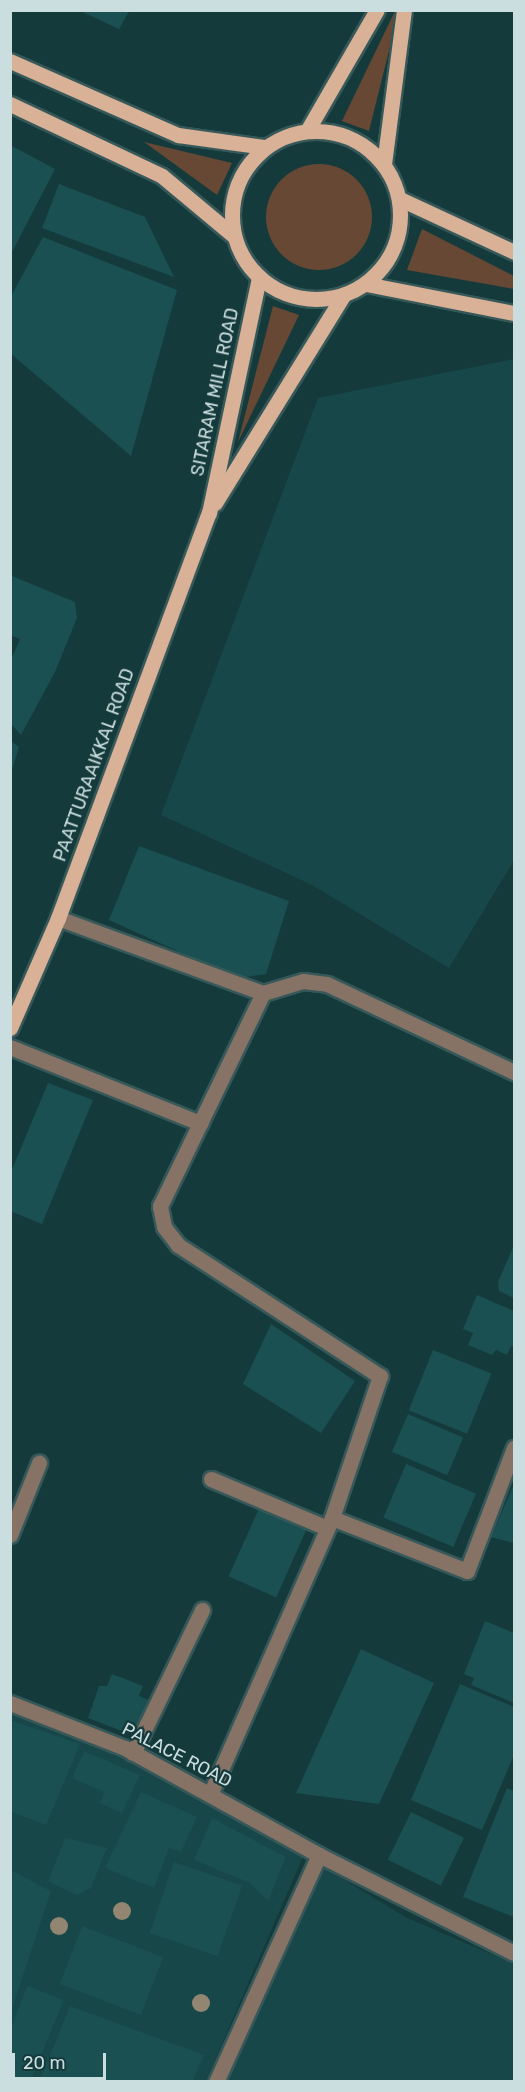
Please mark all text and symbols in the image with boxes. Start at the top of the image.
street label: SITARAM MILL ROAD [187,306,243,478]
street label: PAATTURAAIKKAL ROAD [49,665,139,865]
street label: PALACE ROAD [118,1718,236,1792]
scale bar [15,2041,110,2079]
text: 20 m [23,2052,65,2074]

